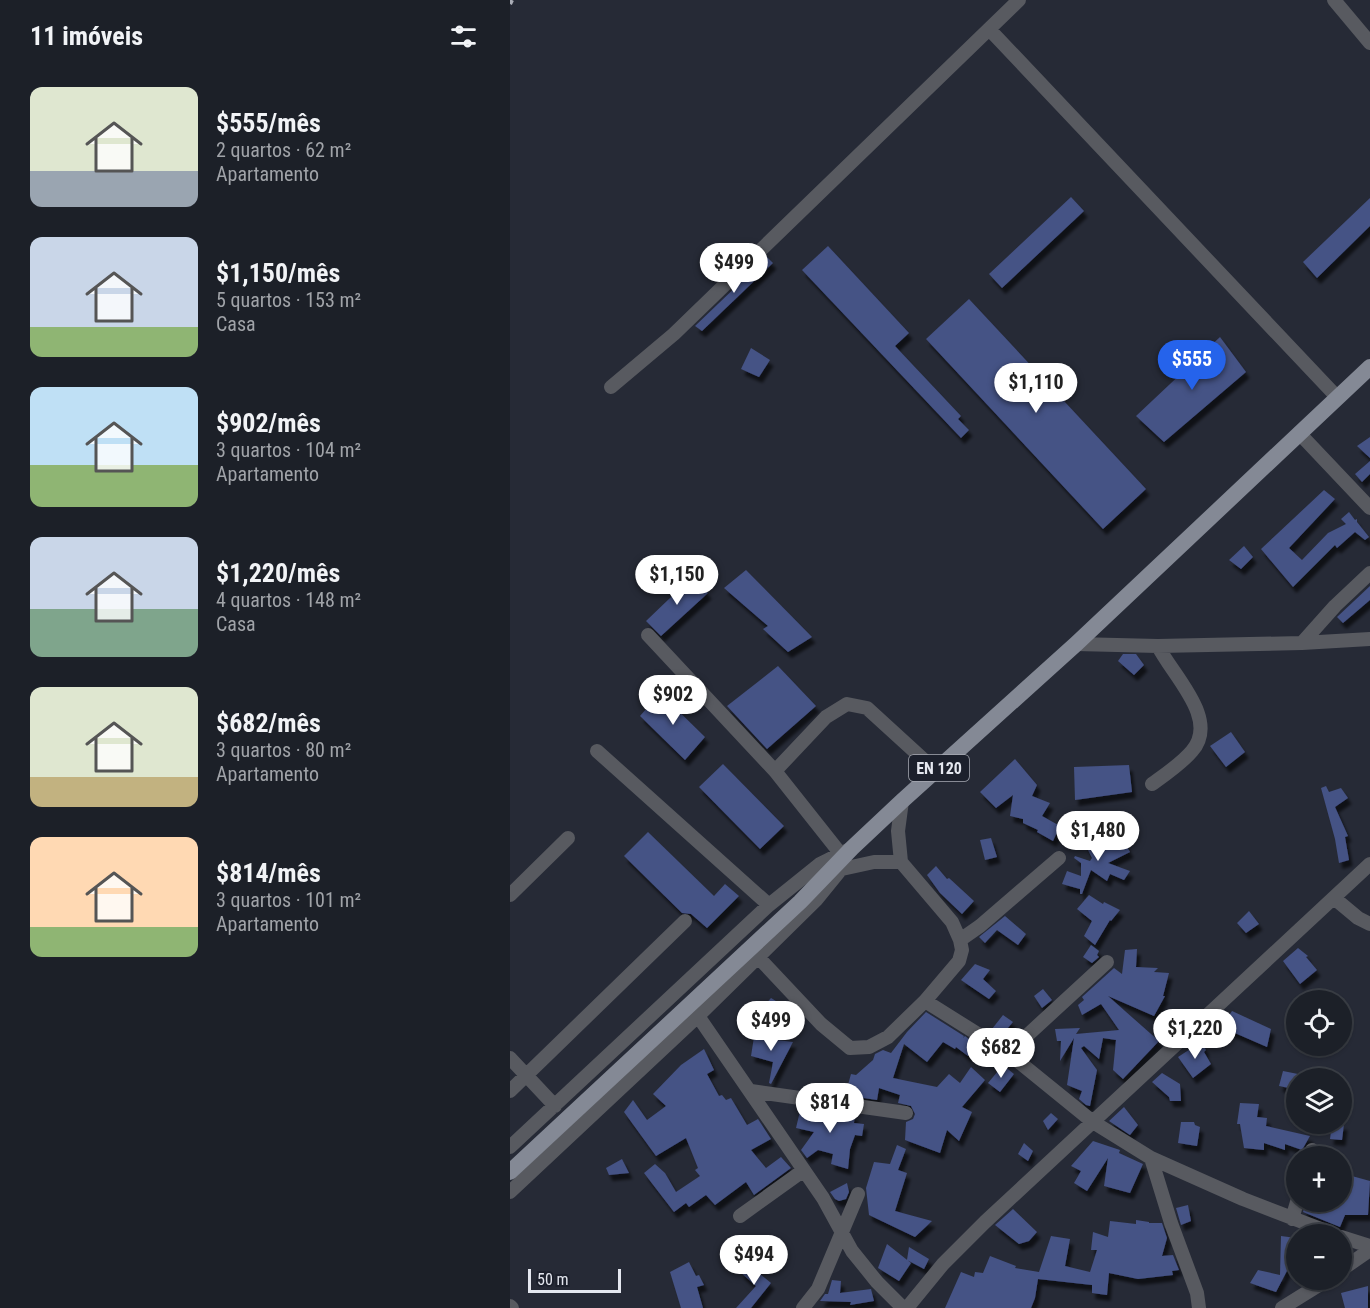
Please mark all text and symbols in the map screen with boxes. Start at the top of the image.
icon: filters [447,20,480,53]
text: 11 imóveis [30,21,143,51]
text: $555/mês [216,108,321,138]
icon: home [78,111,150,183]
text: 2 quartos · 62 m² [216,138,351,162]
text: Apartamento [216,162,319,186]
pin: $499 [698,243,770,294]
text: $499 [714,250,754,274]
text: $1,150/mês [216,258,340,288]
icon: home [78,261,150,333]
text: 5 quartos · 153 m² [216,288,361,312]
text: Casa [216,312,256,336]
pin: $555 [1156,340,1228,391]
text: $555 [1172,347,1212,371]
pin: $1,110 [987,363,1085,414]
text: $1,110 [1008,370,1064,394]
text: $902/mês [216,408,321,438]
icon: home [78,411,150,483]
text: 3 quartos · 104 m² [216,438,361,462]
text: Apartamento [216,462,319,486]
pin: $1,150 [628,555,726,606]
text: $1,220/mês [216,558,340,588]
icon: home [78,561,150,633]
text: $1,150 [649,562,705,586]
text: 4 quartos · 148 m² [216,588,361,612]
text: Casa [216,612,256,636]
pin: $902 [637,675,709,726]
text: $902 [653,682,693,706]
text: $682/mês [216,708,321,738]
icon: home [78,711,150,783]
text: 3 quartos · 80 m² [216,738,351,762]
road number: EN 120 [909,755,969,781]
text: Apartamento [216,762,319,786]
pin: $1,480 [1049,811,1147,862]
text: $1,480 [1070,818,1126,842]
text: $814/mês [216,858,321,888]
icon: home [78,861,150,933]
text: 3 quartos · 101 m² [216,888,361,912]
text: Apartamento [216,912,319,936]
map controls [1286,990,1352,1290]
button: locate [1286,990,1352,1056]
pin: $499 [735,1001,807,1052]
text: $499 [751,1008,791,1032]
pin: $1,220 [1146,1009,1244,1060]
text: $1,220 [1167,1016,1223,1040]
pin: $682 [965,1028,1037,1079]
text: $682 [981,1035,1021,1059]
button: layers [1286,1068,1352,1134]
pin: $814 [794,1083,866,1134]
text: $814 [810,1090,850,1114]
button: + [1286,1146,1352,1212]
button: − [1286,1224,1352,1290]
pin: $494 [718,1235,790,1286]
text: $494 [734,1242,774,1266]
scale bar [528,1266,621,1294]
text: 50 m [537,1270,569,1289]

